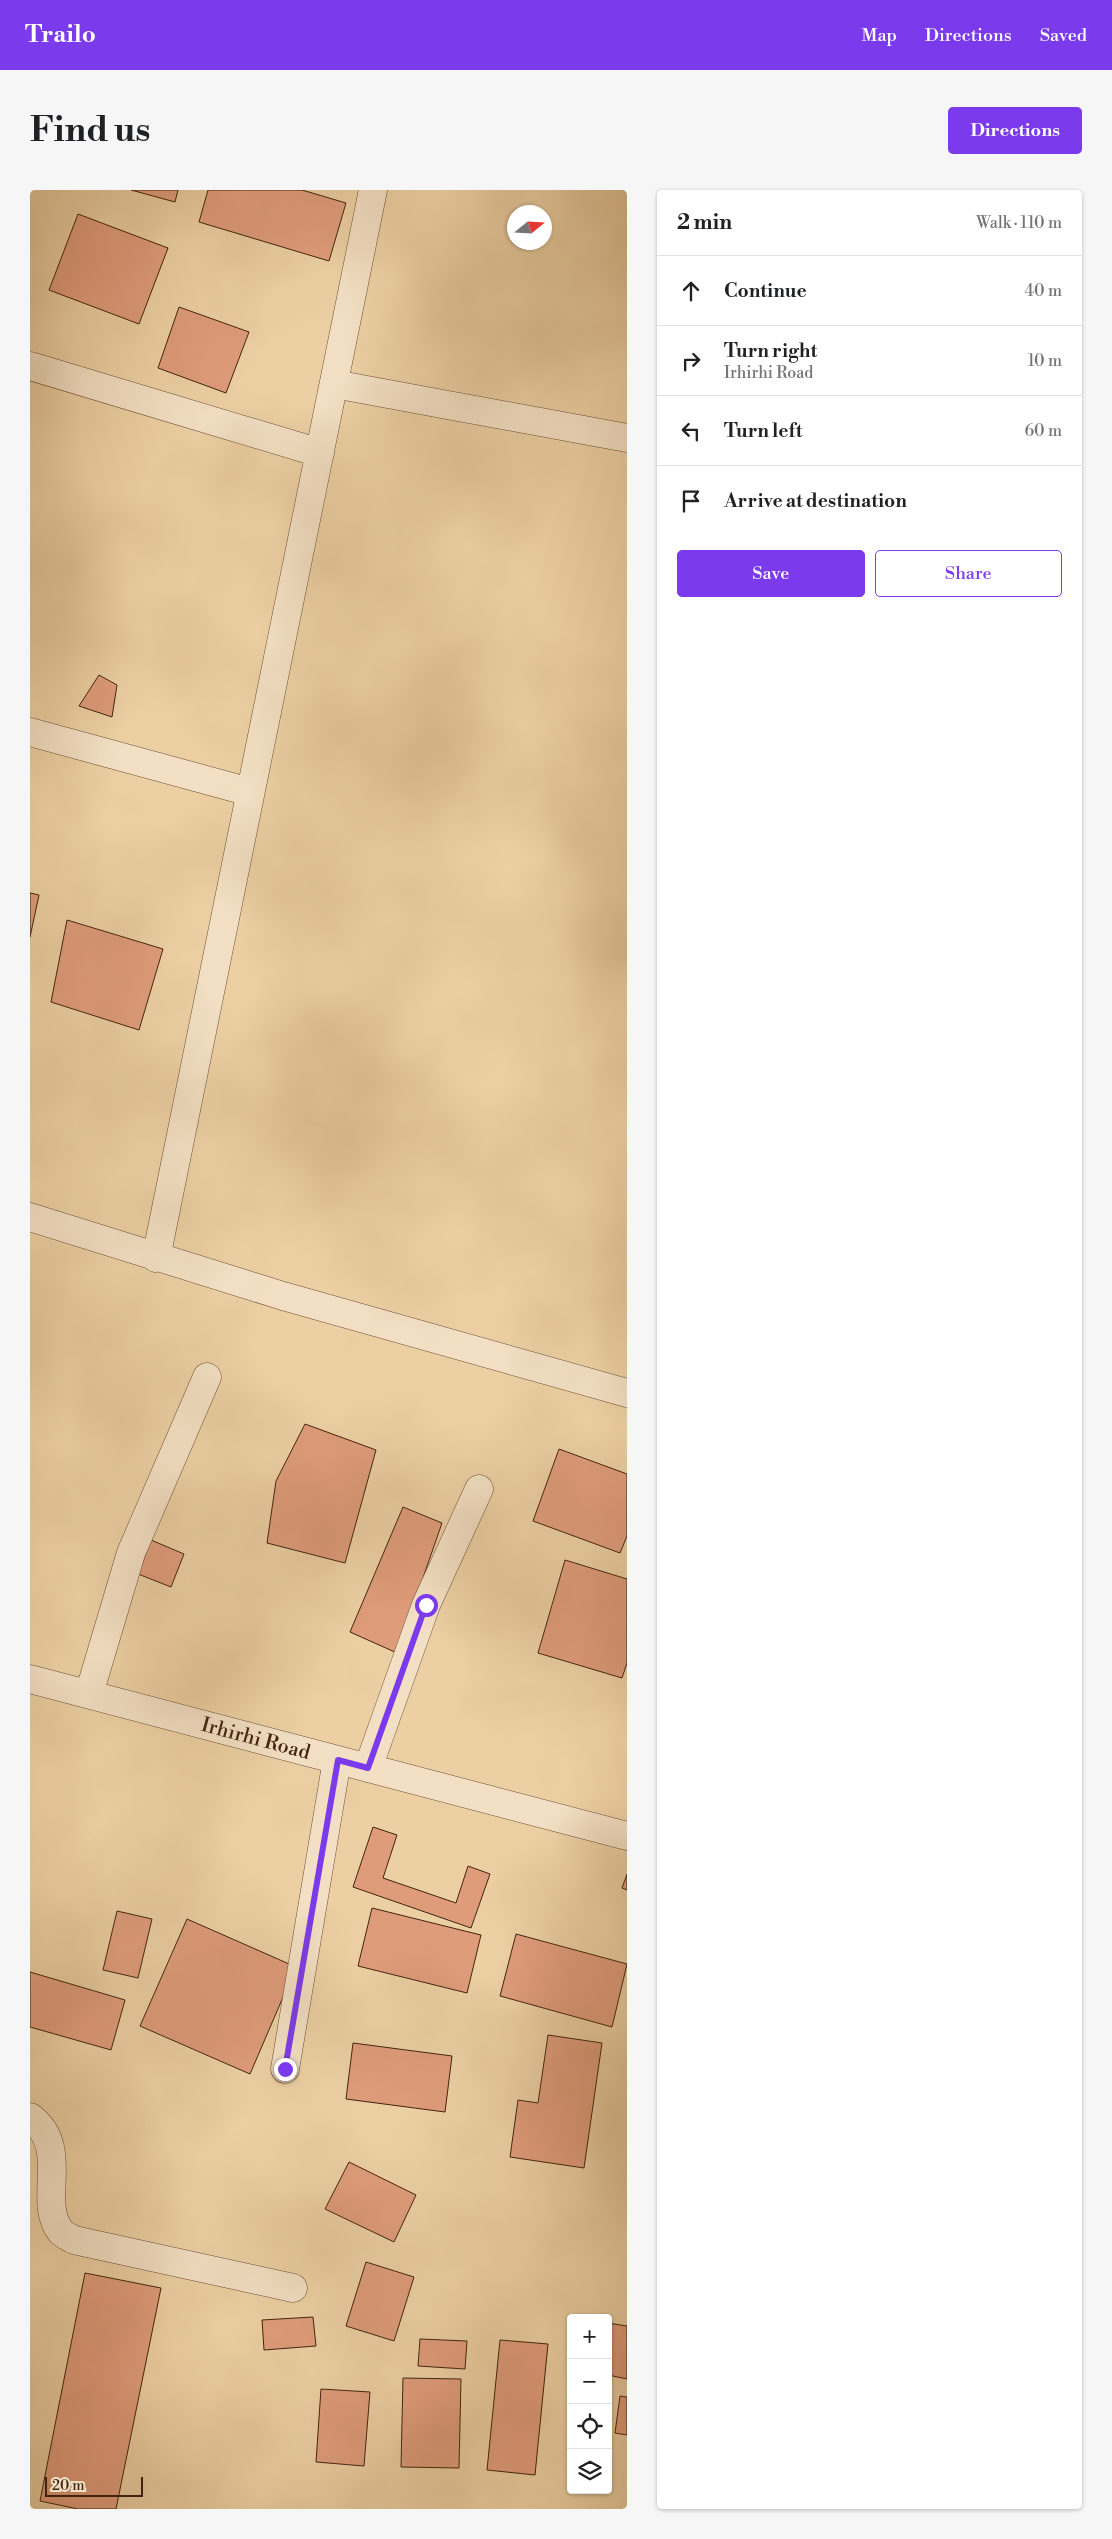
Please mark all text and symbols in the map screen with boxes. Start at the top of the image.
text: Trailo [25,20,96,50]
text: Map [861,24,897,47]
text: Directions [925,24,1012,47]
text: Saved [1040,24,1087,47]
button: Directions [948,107,1082,154]
text: Find us [30,109,150,152]
north arrow [507,205,552,250]
text: 2 min [677,210,732,236]
text: Walk · 110 m [976,213,1062,233]
icon: ahead [677,277,705,305]
text: Continue [724,279,807,303]
text: 40 m [1025,281,1062,301]
text: Turn right [724,339,817,363]
icon: right [677,347,705,375]
text: 10 m [1028,351,1062,371]
text: Irhirhi Road [724,363,813,383]
icon: left [677,417,705,445]
text: Turn left [724,419,803,443]
text: 60 m [1024,421,1062,441]
icon: arrive [677,487,705,515]
text: Arrive at destination [724,489,907,513]
button: Save [677,550,865,597]
button: Share [875,550,1062,597]
route start [415,1594,438,1617]
street label: Irhirhi Road [198,1713,313,1766]
route end [274,2058,297,2081]
map controls [567,2314,612,2494]
button: + [567,2314,612,2359]
button: − [567,2359,612,2404]
button: locate [567,2404,612,2449]
button: layers [567,2449,612,2494]
scale bar [45,2474,142,2497]
text: 20 m [52,2477,84,2495]

